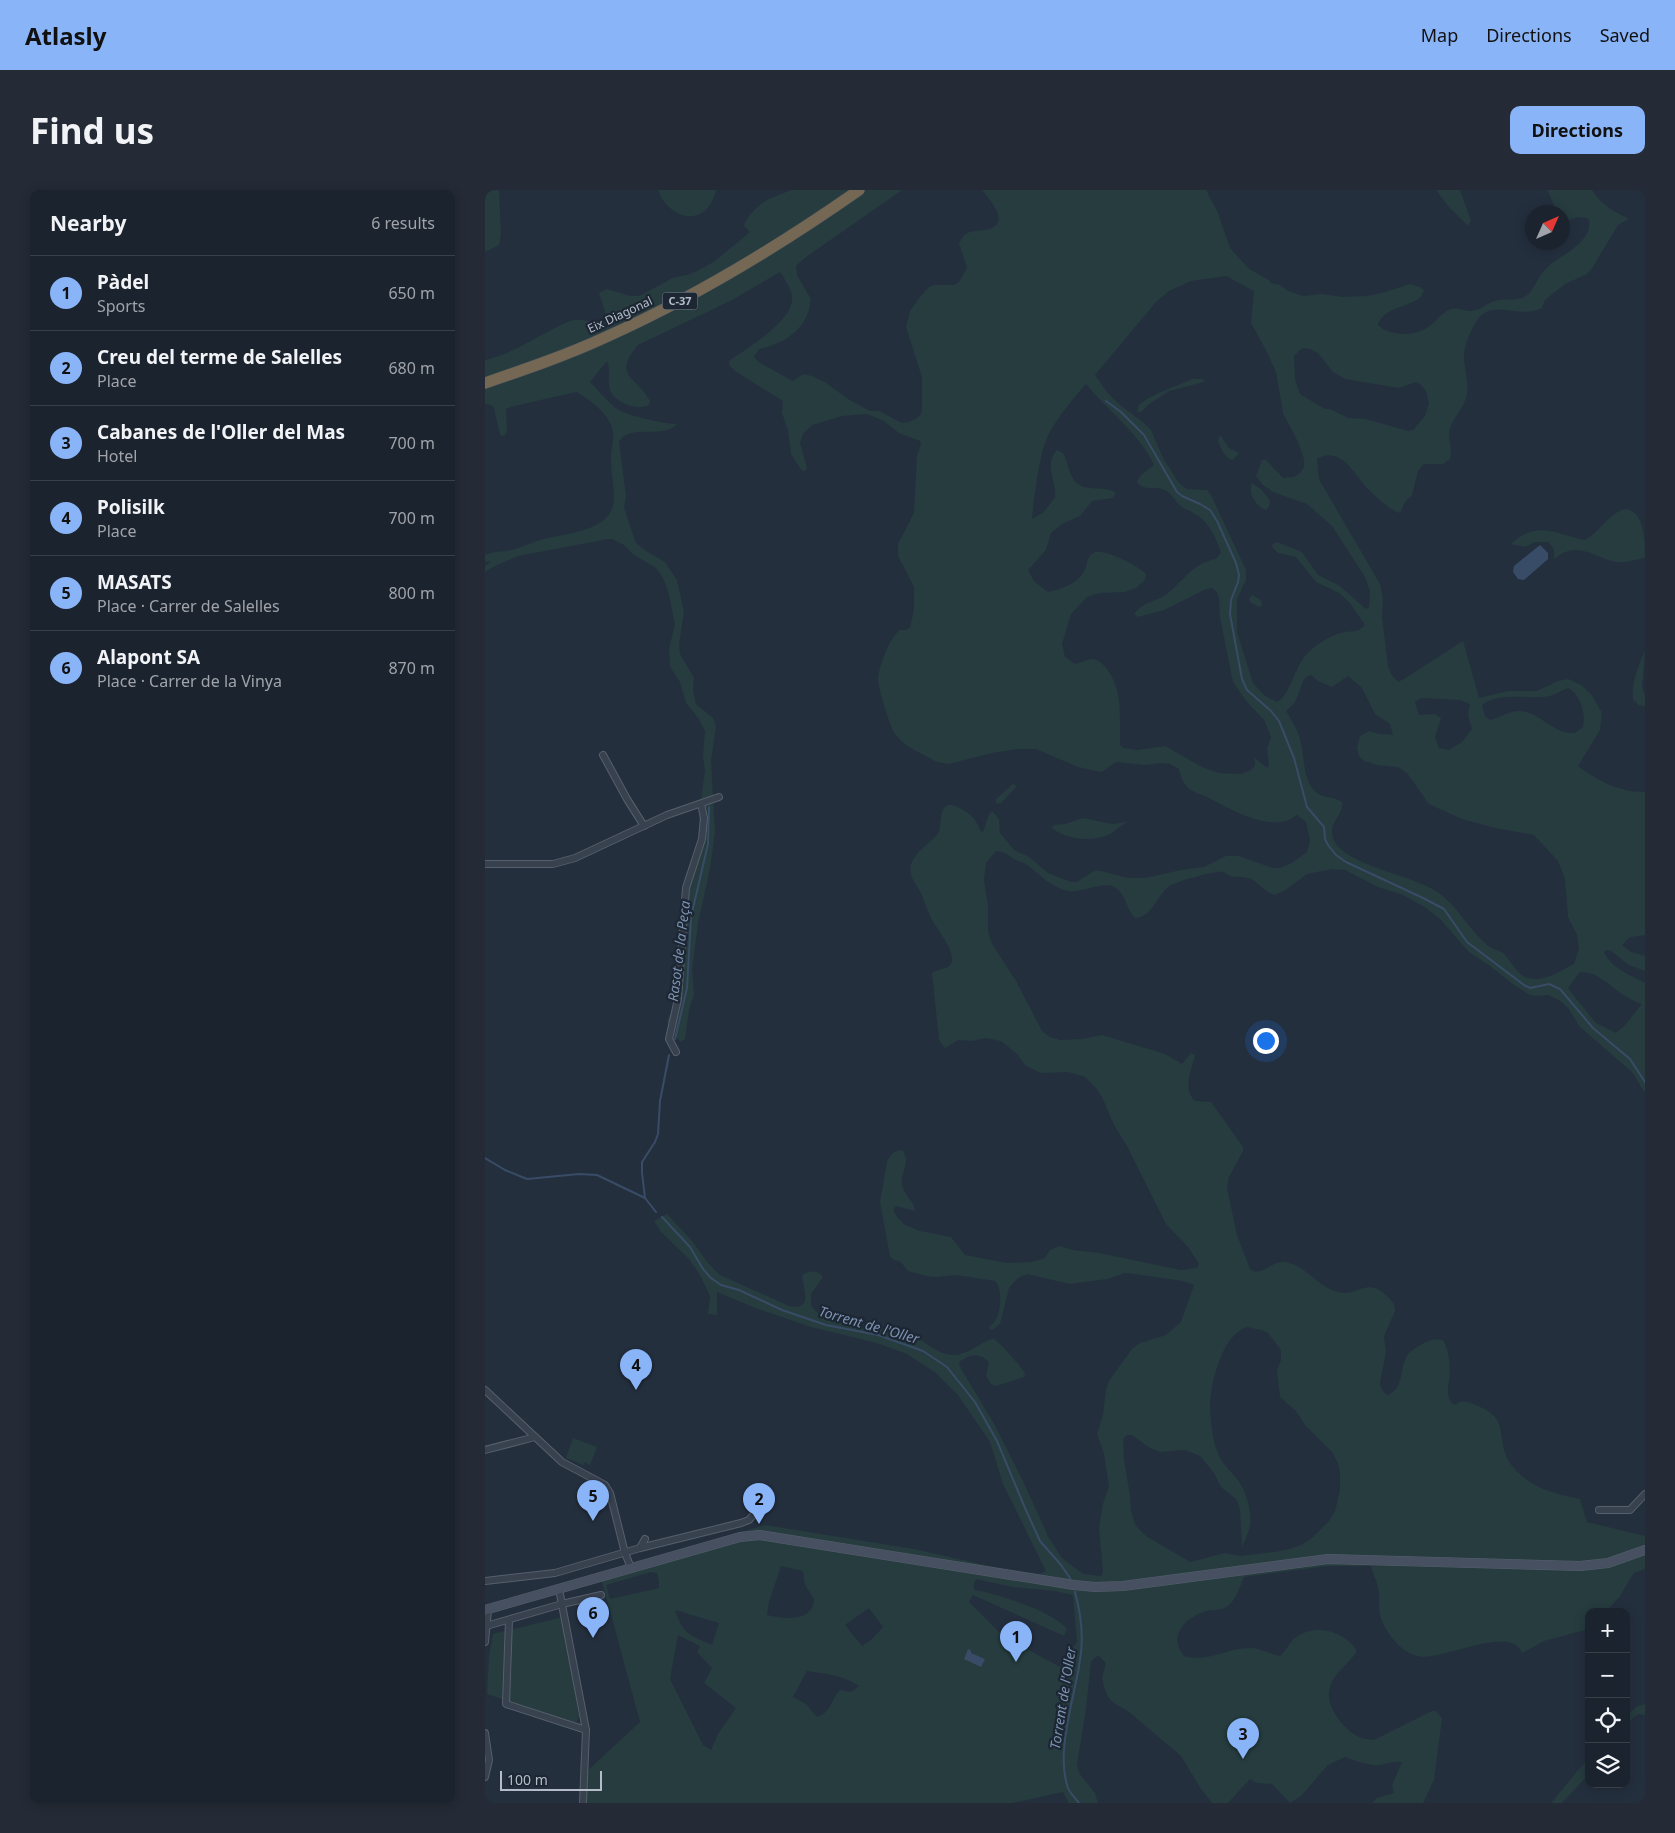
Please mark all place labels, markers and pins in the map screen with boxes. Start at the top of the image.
pin: 4 [620,1349,652,1390]
pin: 5 [577,1480,609,1521]
pin: 2 [743,1483,775,1524]
pin: 6 [577,1597,609,1638]
pin: 1 [1000,1621,1032,1662]
pin: 3 [1227,1718,1259,1759]

